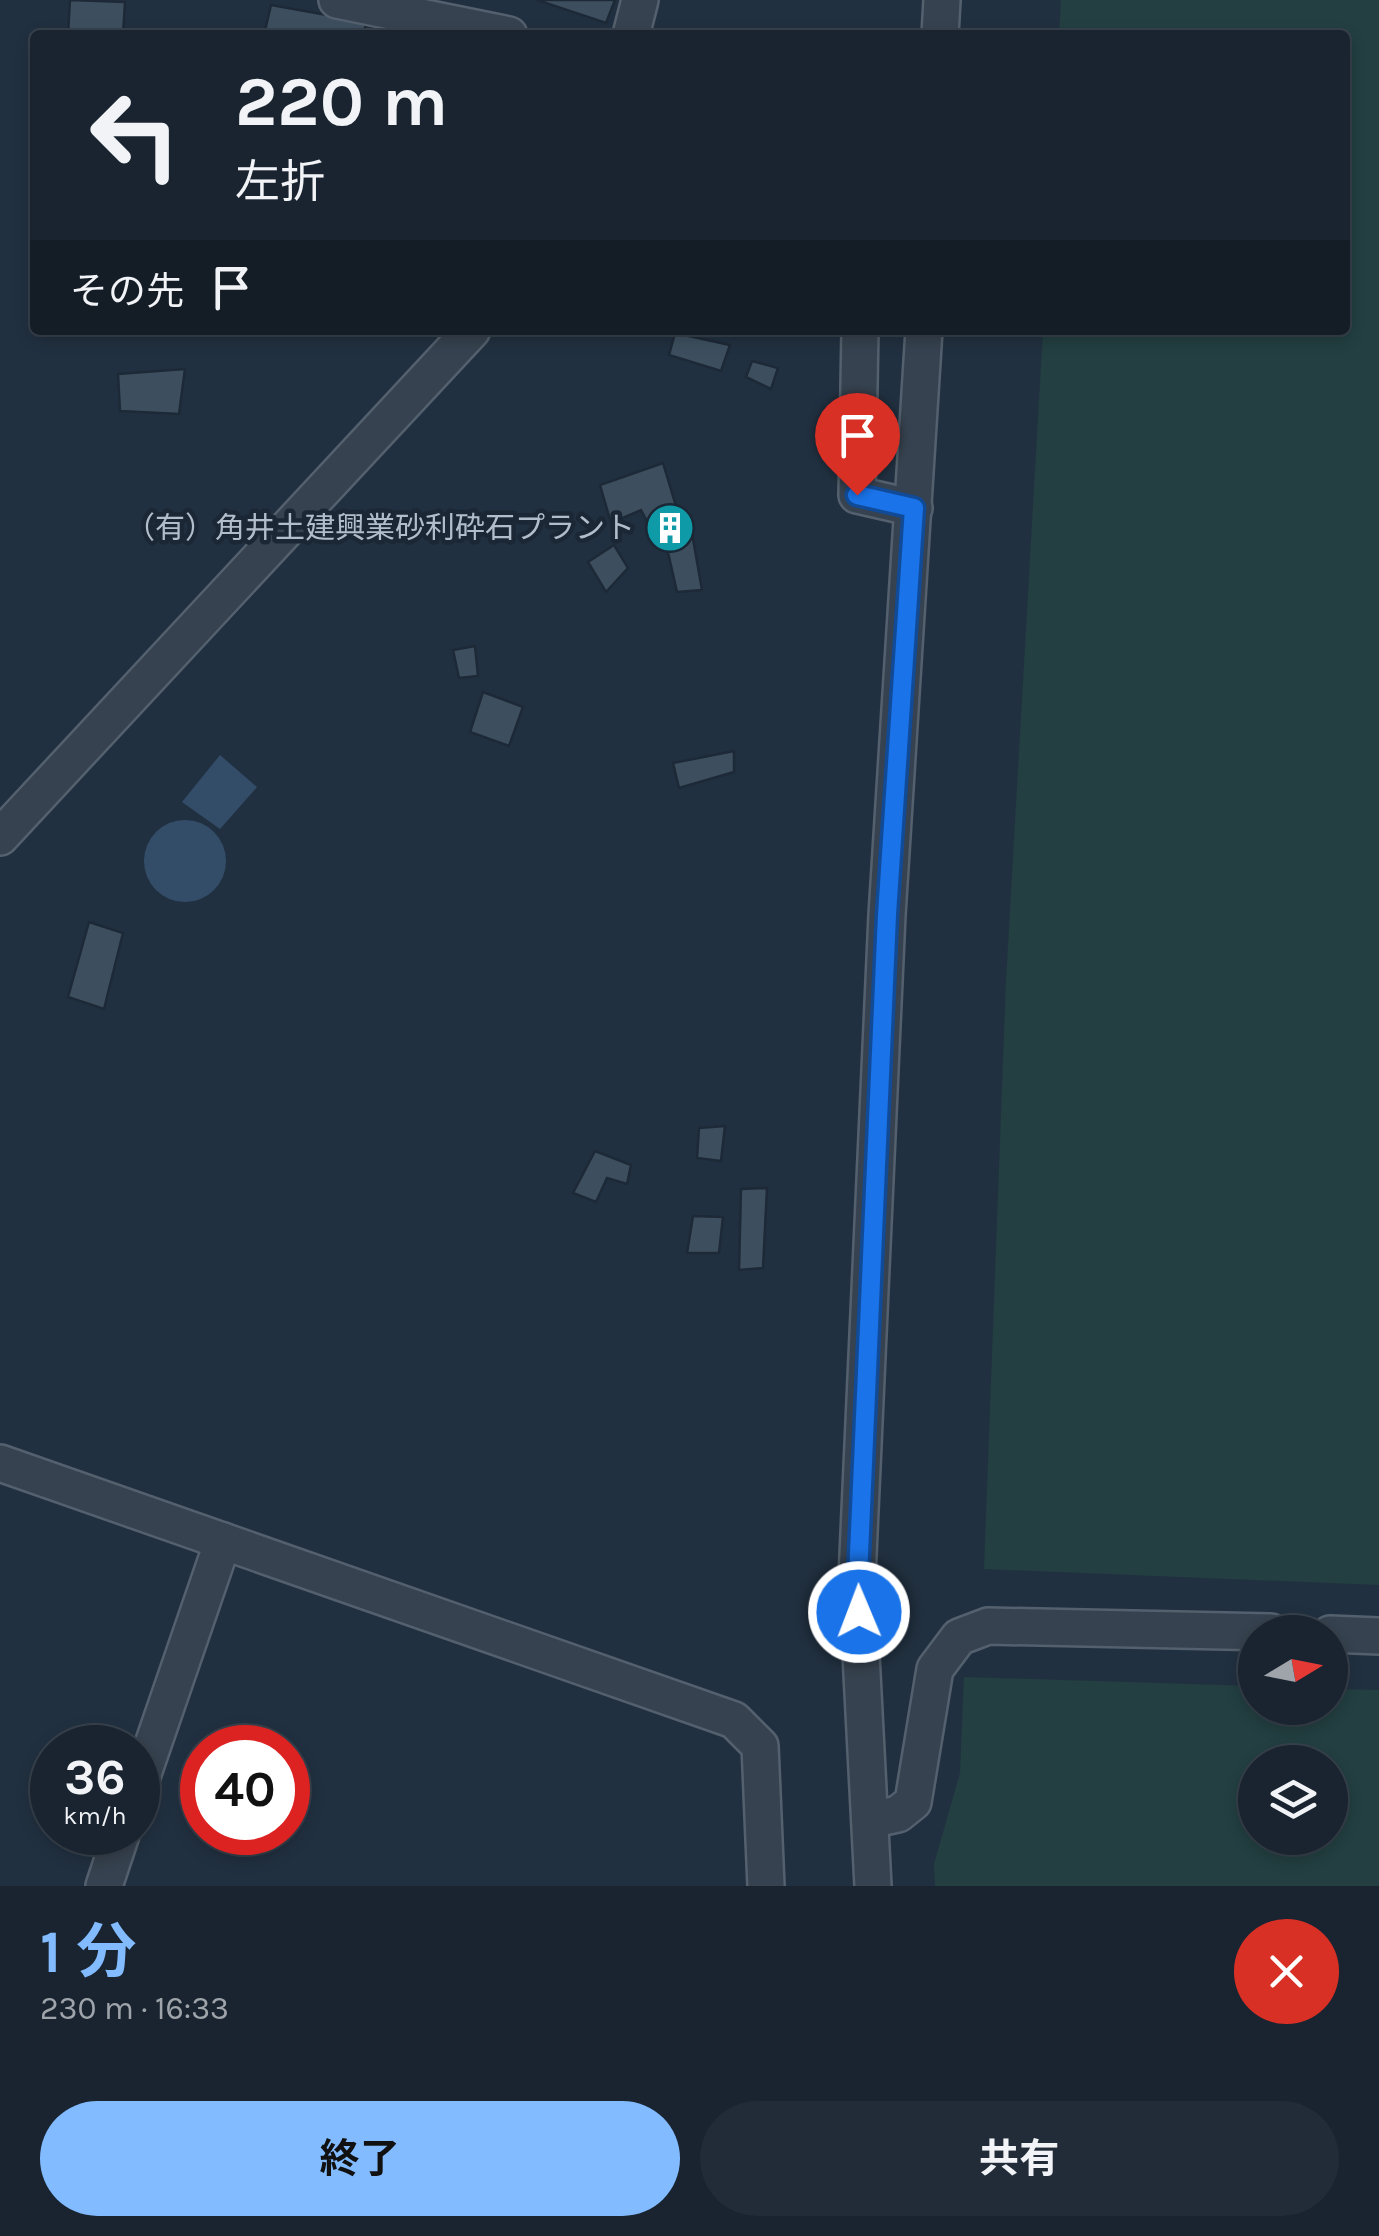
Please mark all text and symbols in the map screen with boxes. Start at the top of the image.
text: 220 m [235,61,448,143]
icon: left [70,70,200,200]
text: 左折 [235,156,325,208]
icon: arrive [204,260,259,315]
text: その先 [70,269,184,314]
pin [815,393,900,496]
icon: arrive [830,408,885,463]
building icon: （有）角井土建興業砂利砕石プラント [644,502,696,554]
place label: （有）角井土建興業砂利砕石プラント [125,510,635,546]
position arrow [807,1560,911,1664]
north arrow [1238,1615,1348,1725]
map controls [1238,1615,1348,1855]
speed limit sign: 40 [180,1725,310,1855]
button: layers [1238,1745,1348,1855]
text: 36 [64,1748,126,1807]
text: km/h [63,1801,127,1830]
text: 1 分 [40,1917,137,1987]
button: close [1234,1919,1339,2024]
text: 230 m · 16:33 [40,1990,229,2027]
button: 終了 [40,2101,680,2216]
button: 共有 [700,2101,1339,2216]

